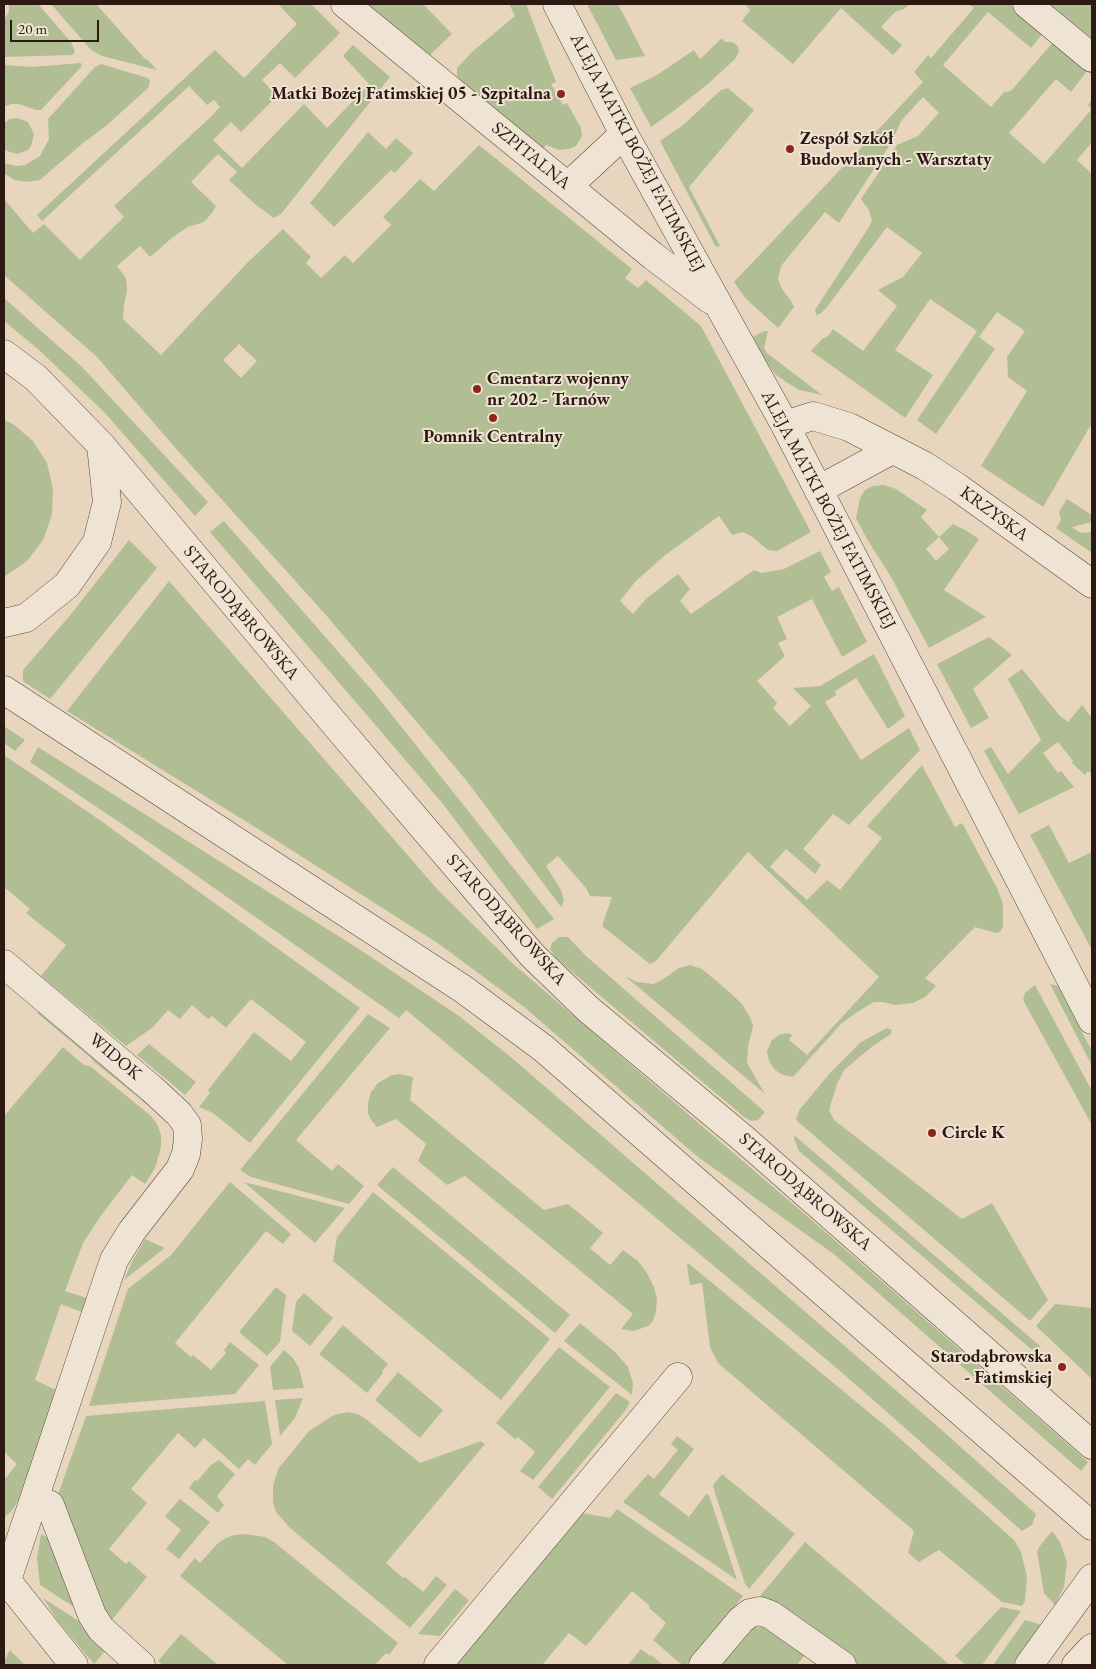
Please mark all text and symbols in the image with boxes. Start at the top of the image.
scale bar [12,10,101,42]
text: 20 m [18,19,47,38]
street label: ALEJA MATKI BOŻEJ FATIMSKIEJ [565,30,709,276]
place label: Matki Bożej Fatimskiej 05 - Szpitalna [271,83,551,105]
marker: Matki Bożej Fatimskiej 05 - Szpitalna [555,88,567,100]
street label: SZPITALNA [487,118,575,194]
place label: Zespół Szkół Budowlanych - Warsztaty [800,128,992,170]
marker: Zespół Szkół Budowlanych - Warsztaty [784,143,796,155]
place label: Cmentarz wojenny nr 202 - Tarnów [487,368,629,410]
marker: Cmentarz wojenny nr 202 - Tarnów [471,383,483,395]
street label: ALEJA MATKI BOŻEJ FATIMSKIEJ [756,387,900,633]
marker: Pomnik Centralny [487,412,499,424]
place label: Pomnik Centralny [423,426,563,448]
street label: KRZYSKA [956,482,1032,546]
street label: STARODĄBROWSKA [178,541,304,685]
street label: STARODĄBROWSKA [441,850,571,990]
street label: WIDOK [84,1029,146,1085]
place label: Circle K [942,1122,1005,1144]
marker: Circle K [926,1127,938,1139]
street label: STARODĄBROWSKA [734,1128,876,1256]
place label: Starodąbrowska - Fatimskiej [931,1346,1052,1388]
marker: Starodąbrowska - Fatimskiej [1056,1361,1068,1373]

